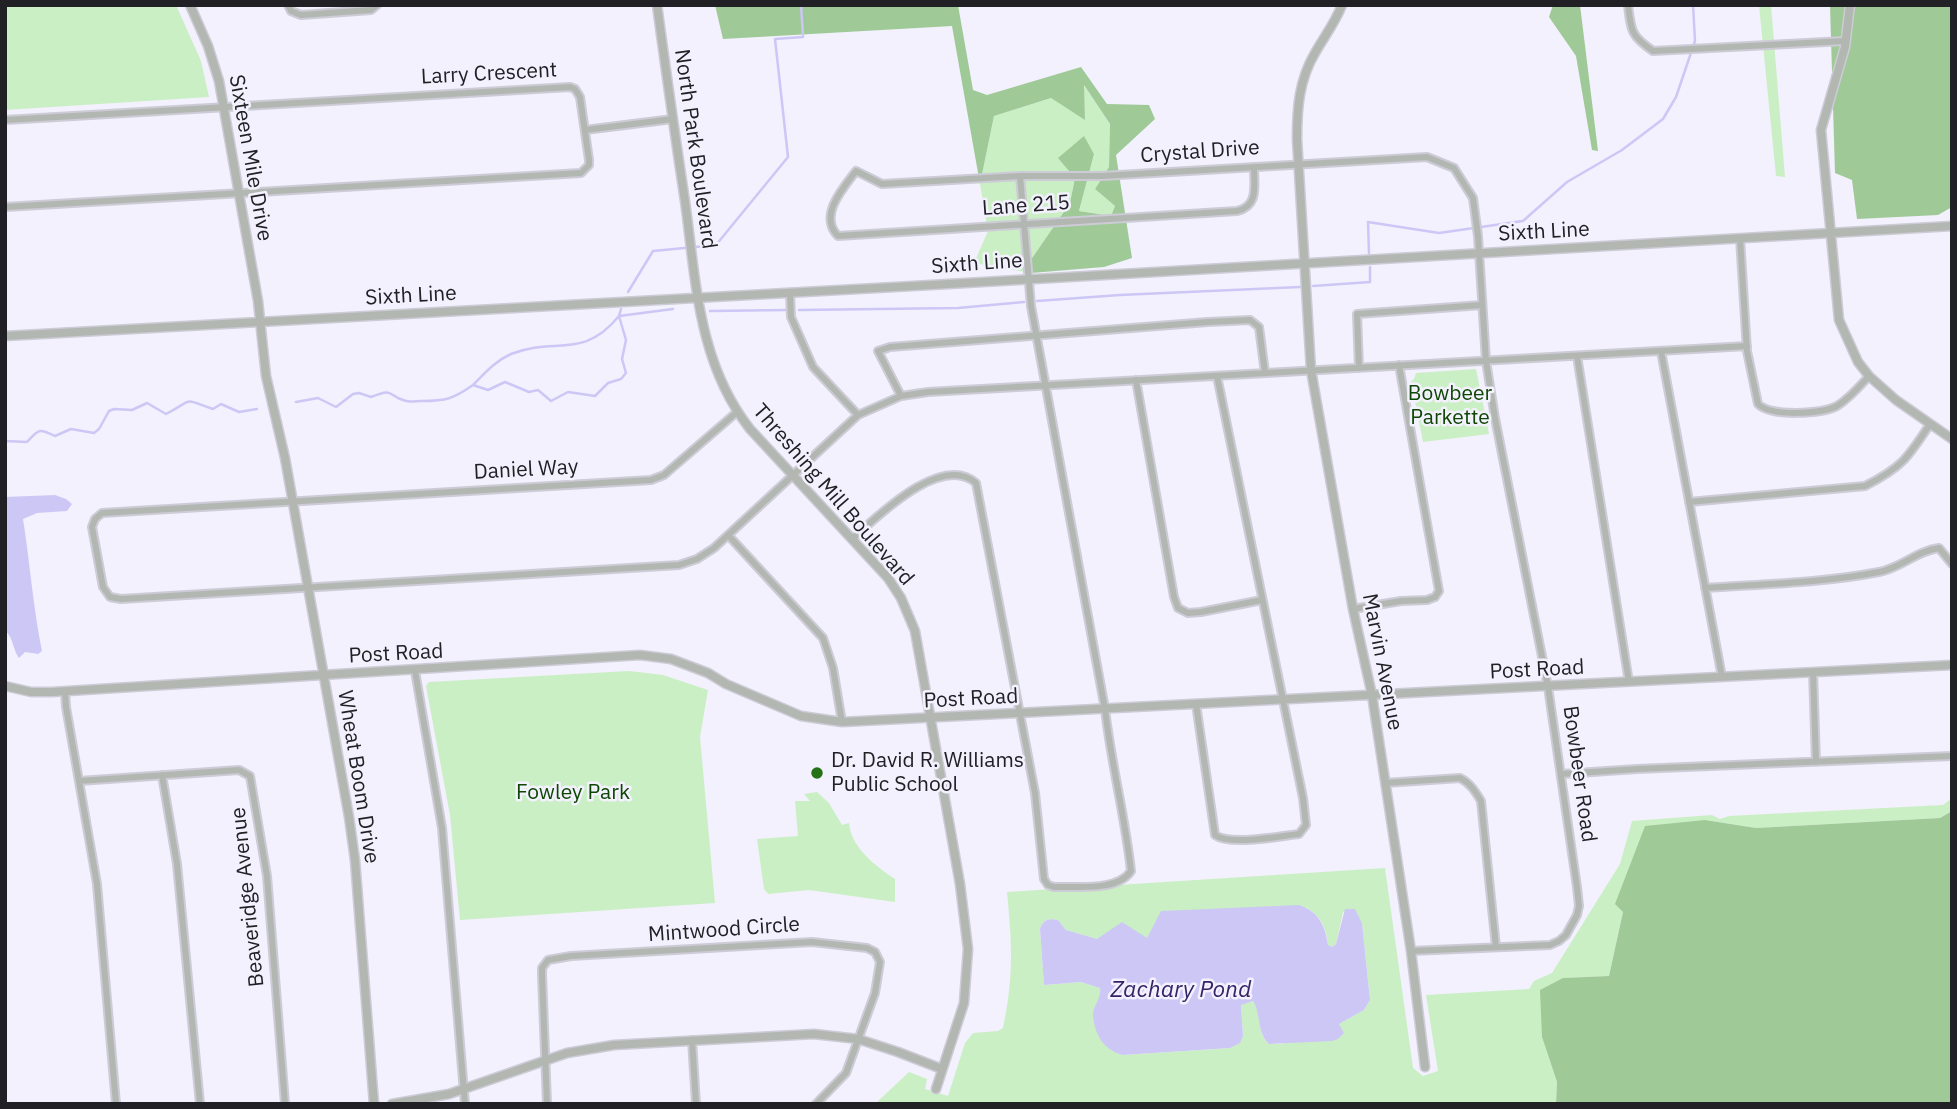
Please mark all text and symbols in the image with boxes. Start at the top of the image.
street label: North Park Boulevard [668,47,722,251]
street label: Larry Crescent [420,58,558,90]
street label: Sixteen Mile Drive [223,73,277,243]
street label: Crystal Drive [1140,135,1260,169]
street label: Lane 215 [981,190,1071,222]
street label: Sixth Line [1498,217,1590,247]
street label: Sixth Line [930,248,1024,280]
street label: Sixth Line [365,281,457,311]
park label: Bowbeer Parkette [1408,381,1492,431]
street label: Threshing Mill Boulevard [747,399,919,591]
street label: Daniel Way [473,455,579,485]
street label: Marvin Avenue [1356,591,1408,733]
street label: Post Road [348,639,444,669]
street label: Post Road [1489,655,1585,685]
street label: Post Road [923,684,1019,714]
street label: Wheat Boom Drive [332,689,384,865]
street label: Bowbeer Road [1557,704,1601,844]
place label: Dr. David R. Williams Public School [831,748,1024,798]
marker: Dr. David R. Williams Public School [809,765,825,781]
park label: Fowley Park [516,780,630,806]
street label: Beaveridge Avenue [226,806,270,988]
street label: Mintwood Circle [647,912,801,948]
water label: Zachary Pond [1111,976,1251,1004]

